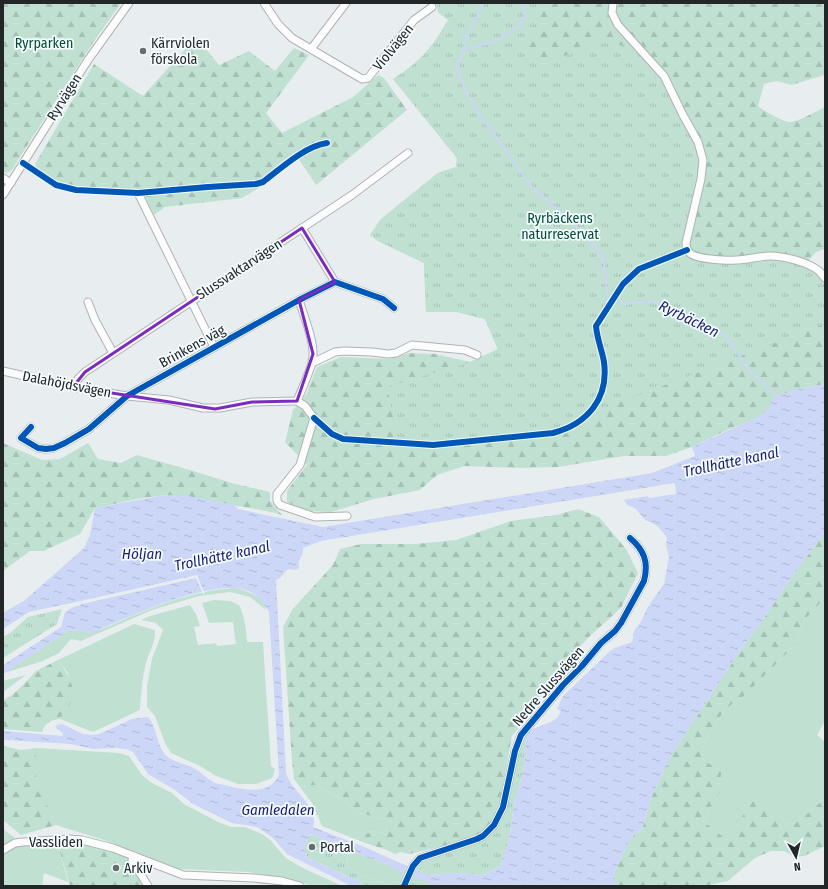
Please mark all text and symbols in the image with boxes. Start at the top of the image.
street label: Violvägen [369,21,417,74]
park label: Ryrparken [15,35,73,52]
place label: Kärrviolen förskola [151,35,210,68]
marker: Kärrviolen förskola [138,46,148,56]
street label: Ryrvägen [43,71,85,124]
park label: Ryrbäckens naturreservat [521,210,599,243]
street label: Slussvaktarvägen [193,235,285,303]
water label: Ryrbäcken [656,297,722,341]
street label: Brinkens väg [156,321,229,372]
street label: Dalahöjdsvägen [21,368,113,401]
water label: Trollhätte kanal [681,443,781,481]
water label: Trollhätte kanal [172,537,272,575]
water label: Höljan [122,545,162,563]
street label: Nedre Slussvägen [509,643,588,730]
water label: Gamledalen [241,801,315,819]
street label: Vassliden [29,834,83,851]
north arrow [776,837,816,877]
place label: Portal [320,839,354,856]
marker: Portal [307,842,317,852]
place label: Arkiv [124,860,153,877]
text: N [793,860,801,873]
marker: Arkiv [111,863,121,873]

